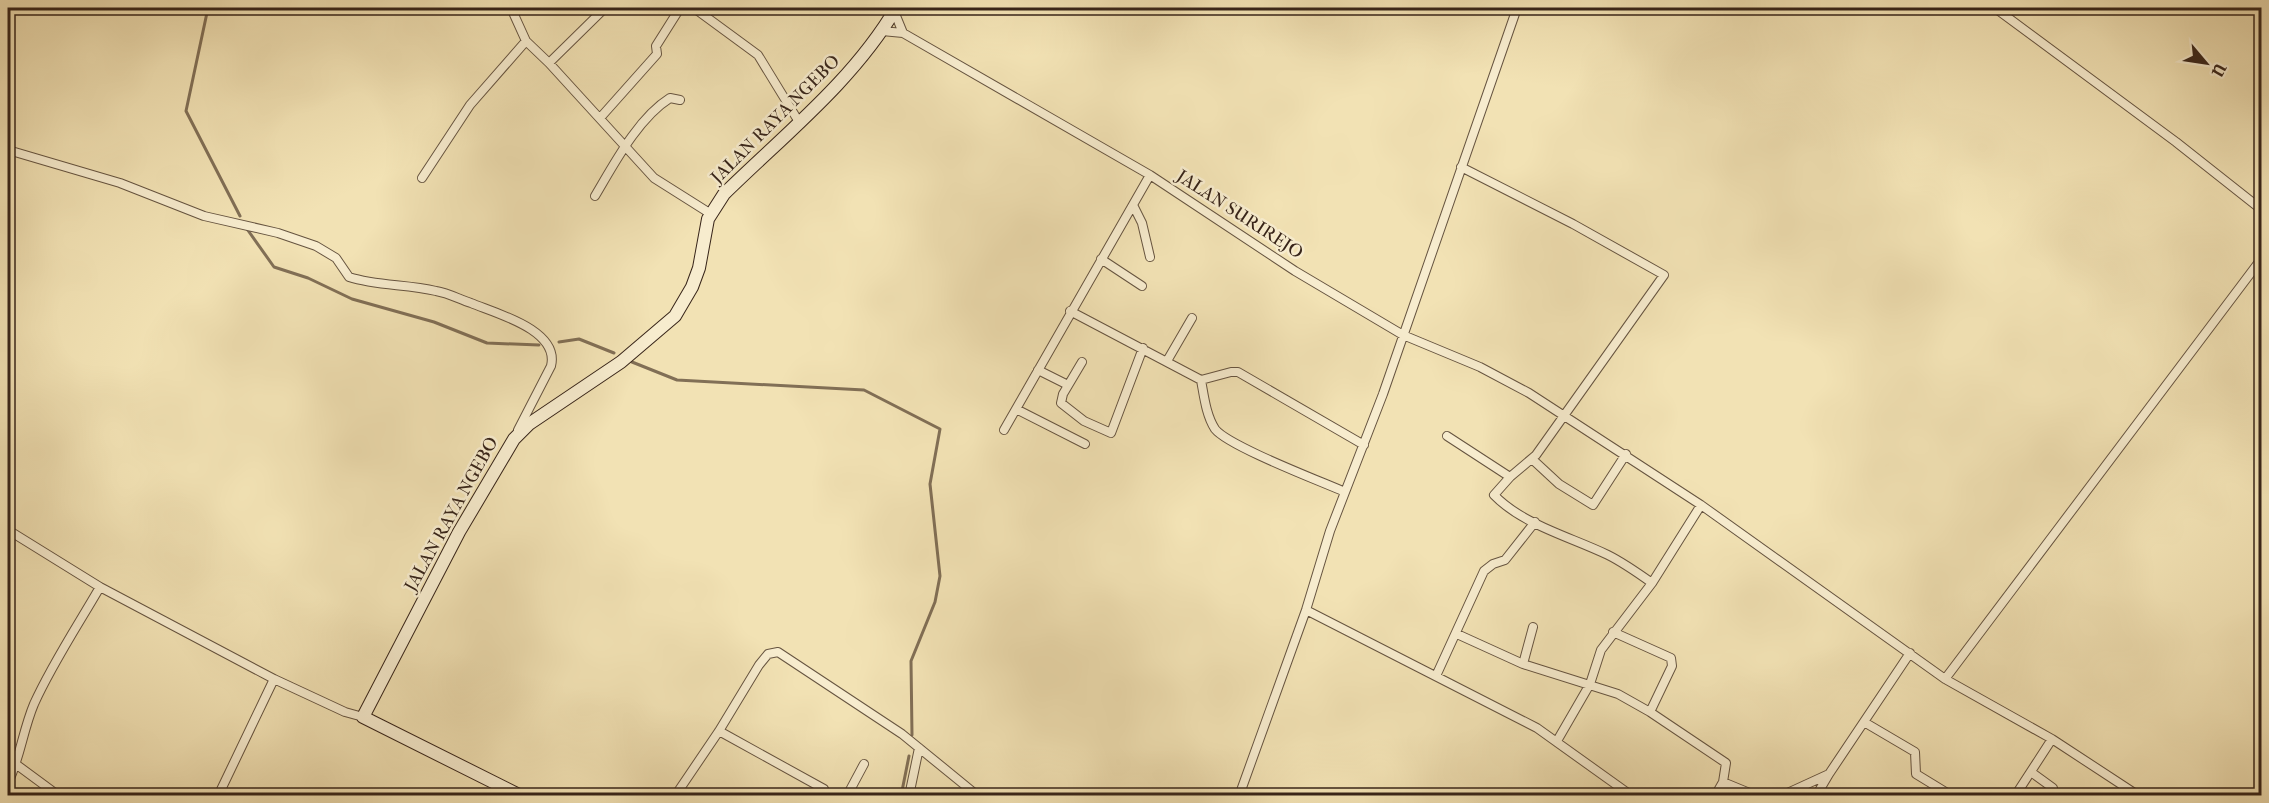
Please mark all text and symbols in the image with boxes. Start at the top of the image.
north arrow [2176,33,2236,93]
street label: JALAN RAYA NGEBO [705,51,844,189]
text: U [2207,59,2230,81]
street label: JALAN SURIREJO [1171,165,1307,263]
street label: JALAN RAYA NGEBO [399,433,503,597]

